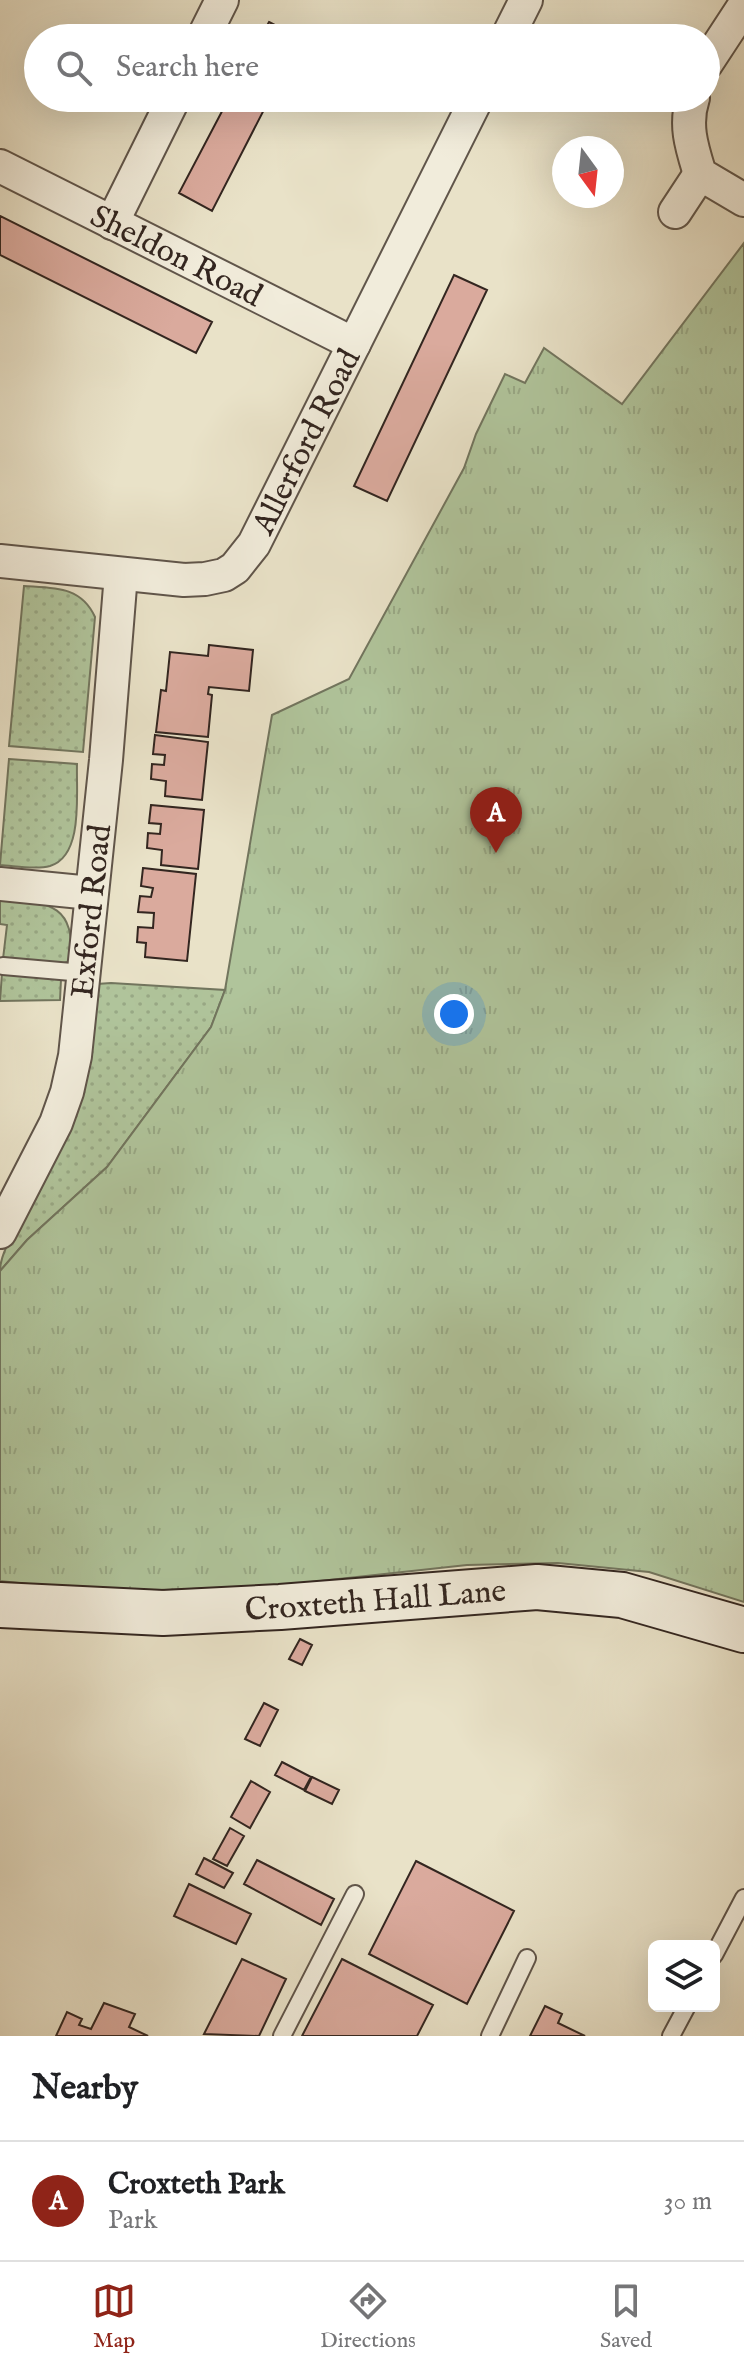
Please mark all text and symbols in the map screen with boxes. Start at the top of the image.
search box [24,24,720,112]
icon: search [52,46,96,90]
text: Search here [116,49,259,87]
north arrow [552,136,624,208]
street label: Sheldon Road [83,197,269,318]
street label: Allerford Road [244,342,372,543]
pin: A [470,787,522,853]
street label: Exford Road [63,822,122,1000]
your location [434,994,474,1034]
street label: Croxteth Hall Lane [244,1571,508,1632]
map controls [648,1940,720,2012]
button: layers [648,1940,720,2012]
text: Nearby [32,2067,138,2110]
text: Croxteth Park [108,2166,285,2204]
text: A [49,2185,67,2218]
text: 30 m [664,2185,712,2218]
text: Park [108,2204,157,2237]
tab: Map [92,2279,136,2355]
tab: Directions [320,2279,416,2355]
tab: Saved [600,2279,652,2355]

